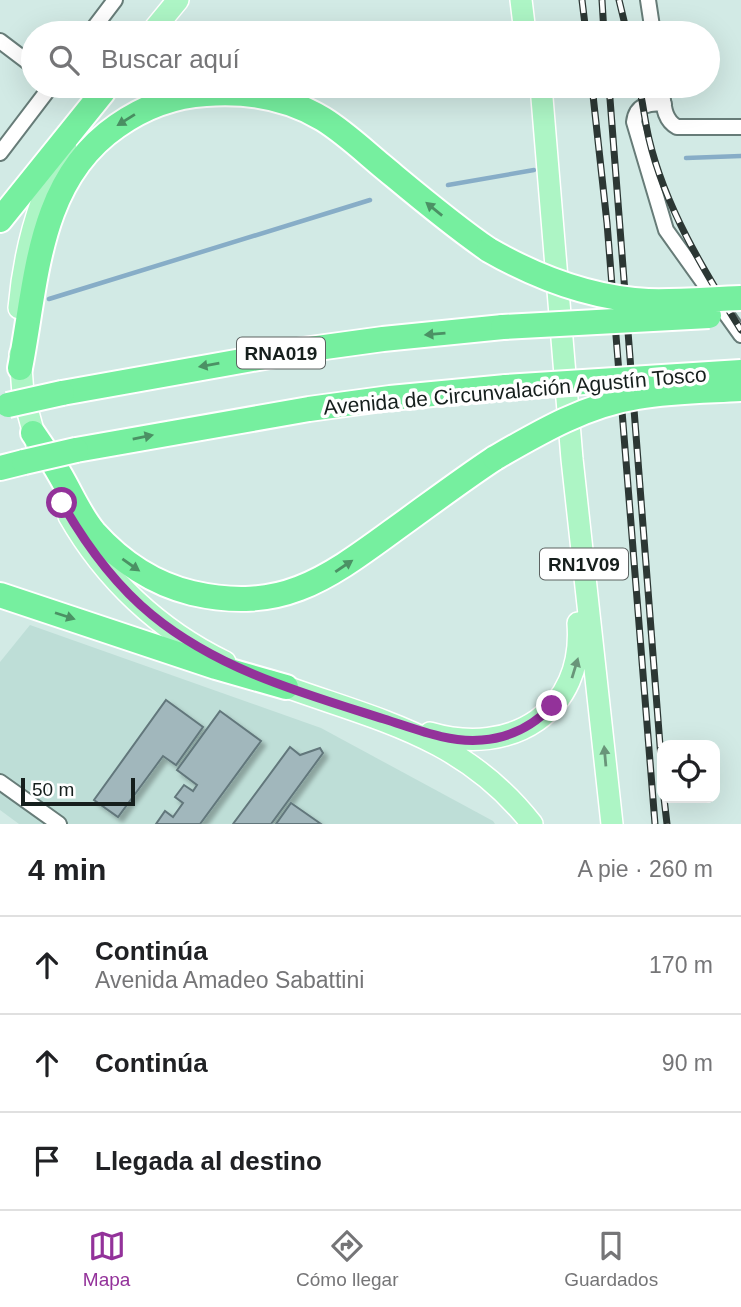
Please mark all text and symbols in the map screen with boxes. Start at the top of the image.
search box [21,21,720,98]
icon: search [45,41,83,79]
text: Buscar aquí [101,44,240,74]
one-way arrow [117,113,136,126]
one-way arrow [426,202,443,217]
one-way arrow [423,329,445,340]
road number: RNA019 [237,338,325,368]
one-way arrow [198,360,220,371]
street label: Avenida de Circunvalación Agustín Tosco [322,362,707,419]
one-way arrow [132,432,154,443]
route start [46,487,77,518]
road number: RN1V09 [540,548,628,580]
one-way arrow [122,557,140,571]
one-way arrow [334,559,354,572]
one-way arrow [55,611,76,622]
one-way arrow [570,657,580,678]
route end [536,690,567,721]
map controls [657,740,720,803]
button: locate [657,740,720,803]
one-way arrow [600,745,611,767]
scale bar [21,775,135,807]
text: 50 m [32,779,74,800]
text: 4 min [28,853,106,886]
text: A pie · 260 m [577,856,713,882]
text: Continúa [95,936,208,966]
icon: ahead [28,946,66,984]
text: 170 m [649,952,713,978]
text: Avenida Amadeo Sabattini [95,967,364,993]
icon: ahead [28,1044,66,1082]
text: Continúa [95,1048,208,1078]
text: 90 m [662,1050,713,1076]
icon: arrive [28,1142,66,1180]
text: Llegada al destino [95,1146,322,1176]
tab: Mapa [83,1227,130,1291]
tab: Cómo llegar [296,1227,398,1291]
tab: Guardados [564,1227,658,1291]

